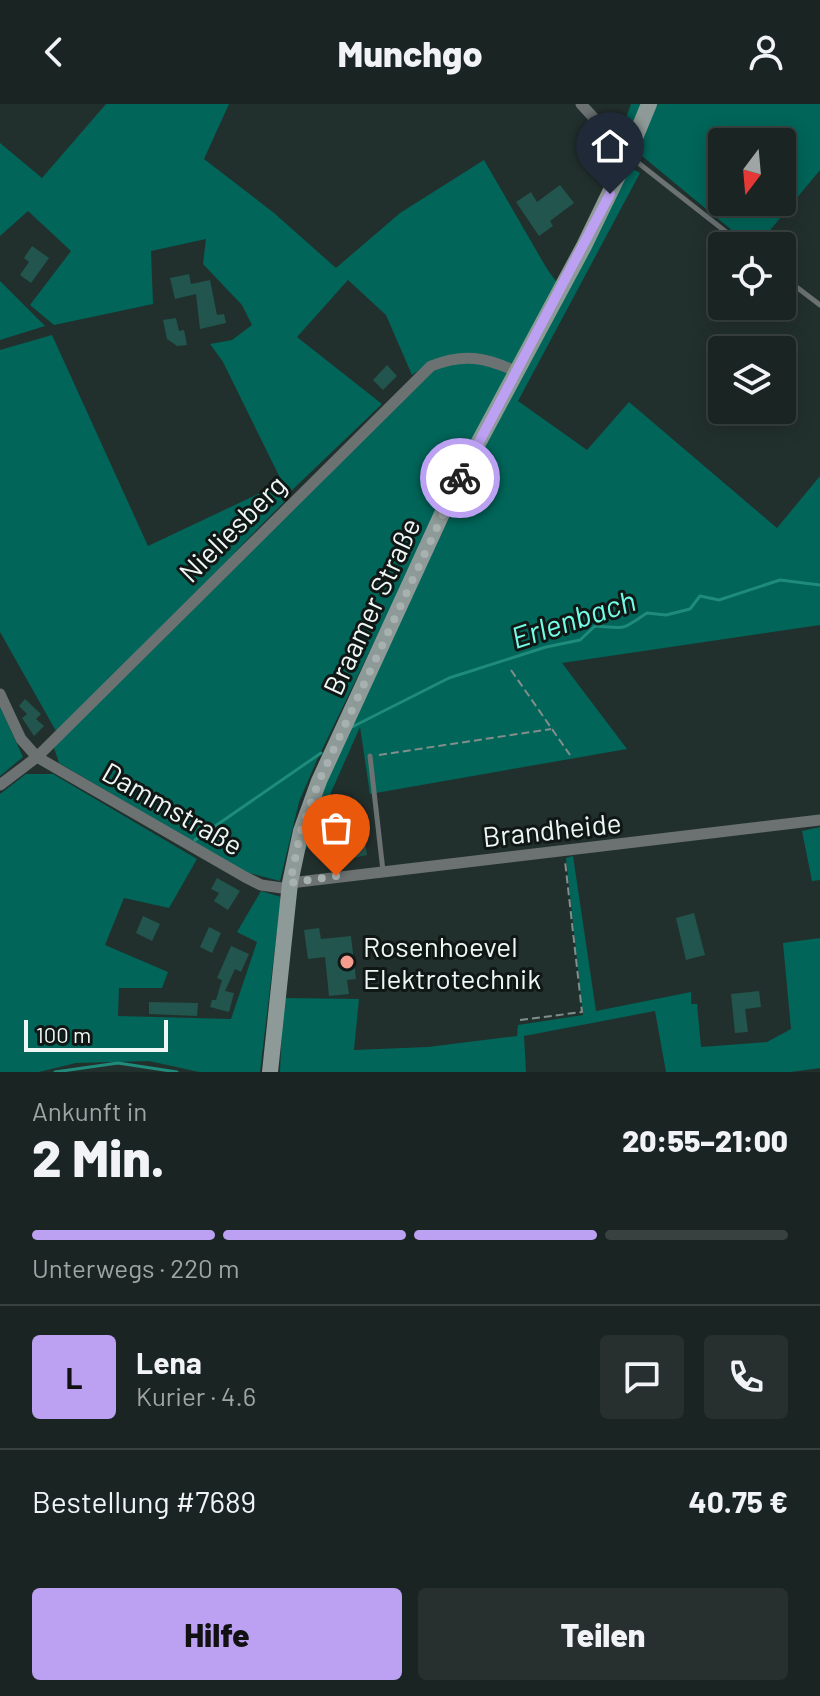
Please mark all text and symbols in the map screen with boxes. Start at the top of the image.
icon: back [32,30,76,74]
icon: person [744,30,788,74]
text: Munchgo [338,31,482,74]
pin [576,112,644,194]
icon: home [588,124,632,168]
north arrow [708,128,796,216]
map controls [708,128,796,424]
button: locate [708,232,796,320]
button: layers [708,336,796,424]
courier [420,438,500,518]
icon: bike [438,456,482,500]
street label: Nieliesberg [171,467,293,589]
street label: Braamer Straße [315,512,427,700]
water label: Erlenbach [506,581,640,655]
street label: Dammstraße [97,754,249,862]
pin [302,794,370,876]
street label: Brandheide [481,805,623,853]
icon: bag [314,806,358,850]
place label: Rosenhoevel Elektrotechnik [363,929,541,995]
marker: Rosenhoevel Elektrotechnik [338,953,356,971]
scale bar [24,1016,168,1052]
text: 100 m [36,1021,91,1047]
text: Ankunft in [32,1095,147,1126]
text: 20:55–21:00 [622,1122,788,1158]
text: 2 Min. [32,1125,165,1187]
text: Unterwegs · 220 m [32,1252,240,1283]
button: chat [600,1335,684,1419]
button: phone [704,1335,788,1419]
text: Lena [136,1344,202,1380]
text: L [65,1359,83,1395]
text: Kurier · 4.6 [136,1380,256,1411]
text: Bestellung #7689 [32,1483,256,1519]
text: 40.75 € [689,1483,788,1519]
button: Hilfe [32,1588,402,1680]
button: Teilen [418,1588,788,1680]

